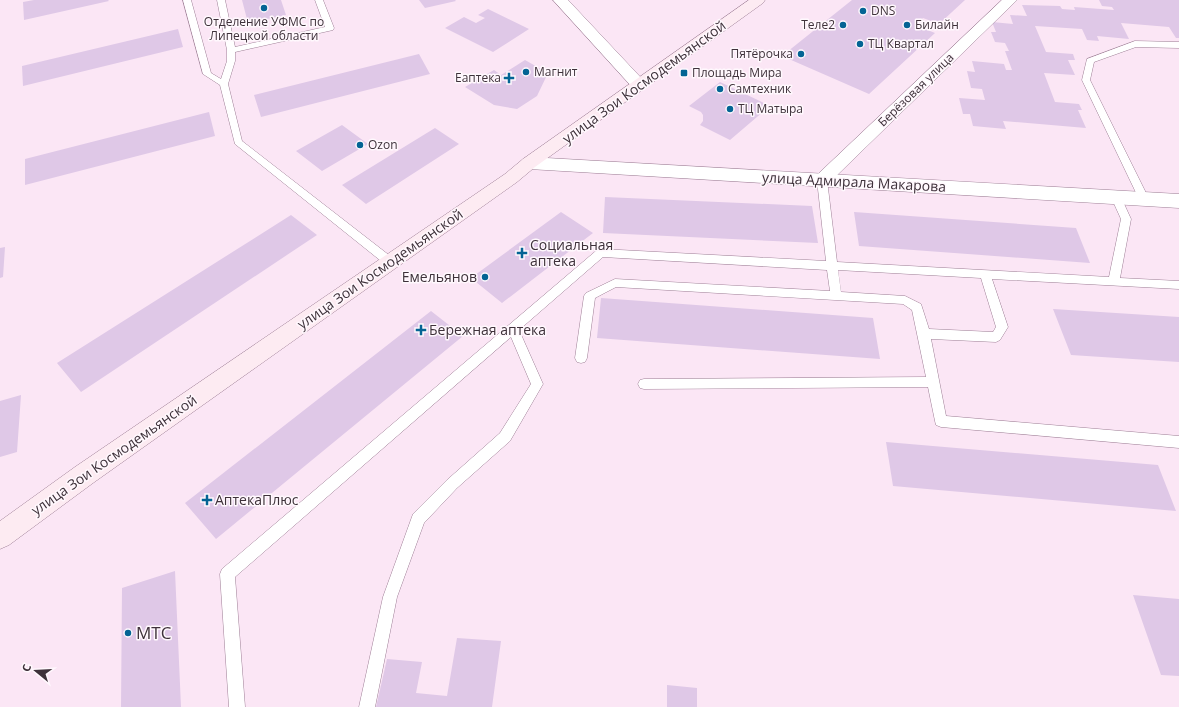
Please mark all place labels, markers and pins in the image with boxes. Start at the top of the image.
place label: DNS [871,2,895,19]
marker: Отделение УФМС по Липецкой области [259,3,269,13]
marker: DNS [858,6,868,16]
place label: Отделение УФМС по Липецкой области [204,13,324,44]
place label: Теле2 [801,16,835,33]
place label: Билайн [915,16,959,33]
marker: Теле2 [838,20,848,30]
marker: Билайн [902,20,912,30]
place label: ТЦ Квартал [868,35,934,52]
marker: ТЦ Квартал [855,39,865,49]
place label: Пятёрочка [731,45,793,62]
marker: Пятёрочка [796,49,806,59]
place label: Магнит [534,63,578,80]
place label: Площадь Мира [692,64,782,81]
marker: Магнит [521,67,531,77]
marker: Площадь Мира [679,68,689,78]
place label: Еаптека [455,69,501,86]
marker: Еаптека [504,73,514,83]
place label: Самтехник [728,80,792,97]
marker: Самтехник [715,84,725,94]
place label: ТЦ Матыра [738,100,803,117]
marker: ТЦ Матыра [725,104,735,114]
place label: Ozon [368,136,398,153]
marker: Ozon [355,140,365,150]
place label: Социальная аптека [530,235,613,270]
marker: Социальная аптека [517,248,527,258]
place label: Емельянов [402,267,477,286]
marker: Емельянов [480,272,490,282]
place label: Бережная аптека [429,320,546,339]
marker: Бережная аптека [416,325,426,335]
place label: АптекаПлюс [215,490,299,509]
marker: АптекаПлюс [202,495,212,505]
place label: МТС [136,621,172,644]
marker: МТС [123,628,133,638]

